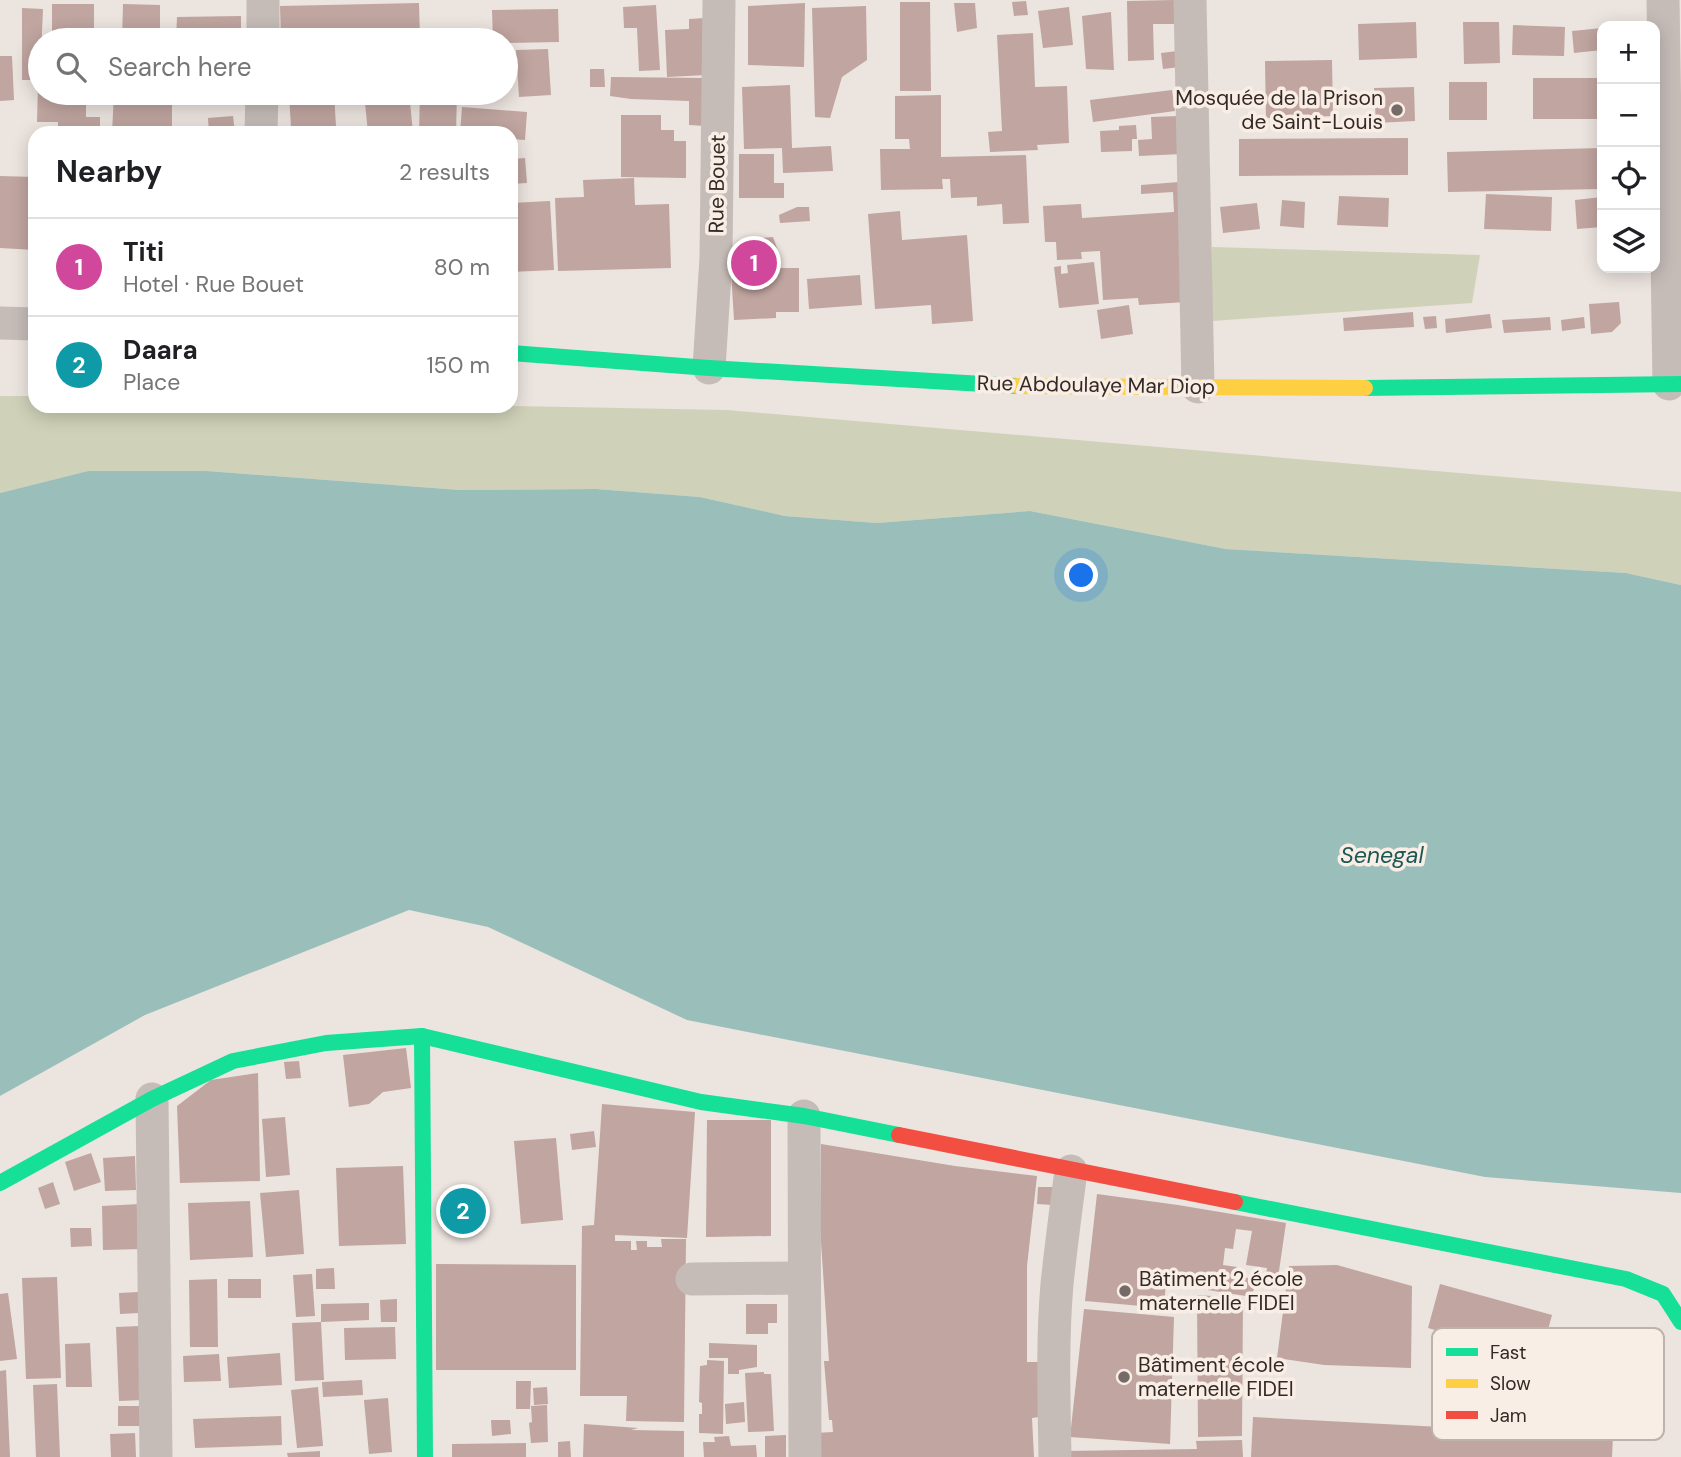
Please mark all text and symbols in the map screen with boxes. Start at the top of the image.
map controls [1597,21,1660,273]
button: + [1597,21,1660,84]
search box [28,28,518,105]
icon: search [52,48,90,86]
text: Search here [108,50,251,84]
place label: Mosquée de la Prison de Saint-Louis [1175,84,1383,136]
button: − [1597,84,1660,147]
marker: Mosquée de la Prison de Saint-Louis [1389,102,1405,118]
street label: Rue Bouet [702,134,732,234]
button: locate [1597,147,1660,210]
text: Nearby [56,152,162,191]
text: 2 results [399,157,490,187]
button: layers [1597,210,1660,273]
text: Titi [123,235,164,269]
pin: 1 [731,237,777,289]
text: 1 [75,252,83,282]
text: 80 m [434,252,490,282]
text: Hotel · Rue Bouet [123,269,304,299]
text: Daara [123,333,198,367]
text: 2 [72,350,86,380]
text: 150 m [426,350,490,380]
text: Place [123,367,180,397]
street label: Rue Abdoulaye Mar Diop [977,369,1215,401]
your location [1064,558,1098,592]
water label: Senegal [1340,840,1425,870]
pin: 2 [440,1185,486,1237]
place label: Bâtiment 2 école maternelle FIDEI [1139,1265,1303,1317]
marker: Bâtiment 2 école maternelle FIDEI [1117,1283,1133,1299]
legend [1432,1328,1664,1440]
text: Fast [1490,1340,1526,1365]
place label: Bâtiment école maternelle FIDEI [1138,1351,1294,1403]
marker: Bâtiment école maternelle FIDEI [1116,1369,1132,1385]
text: Slow [1490,1371,1531,1396]
text: Jam [1490,1403,1527,1428]

